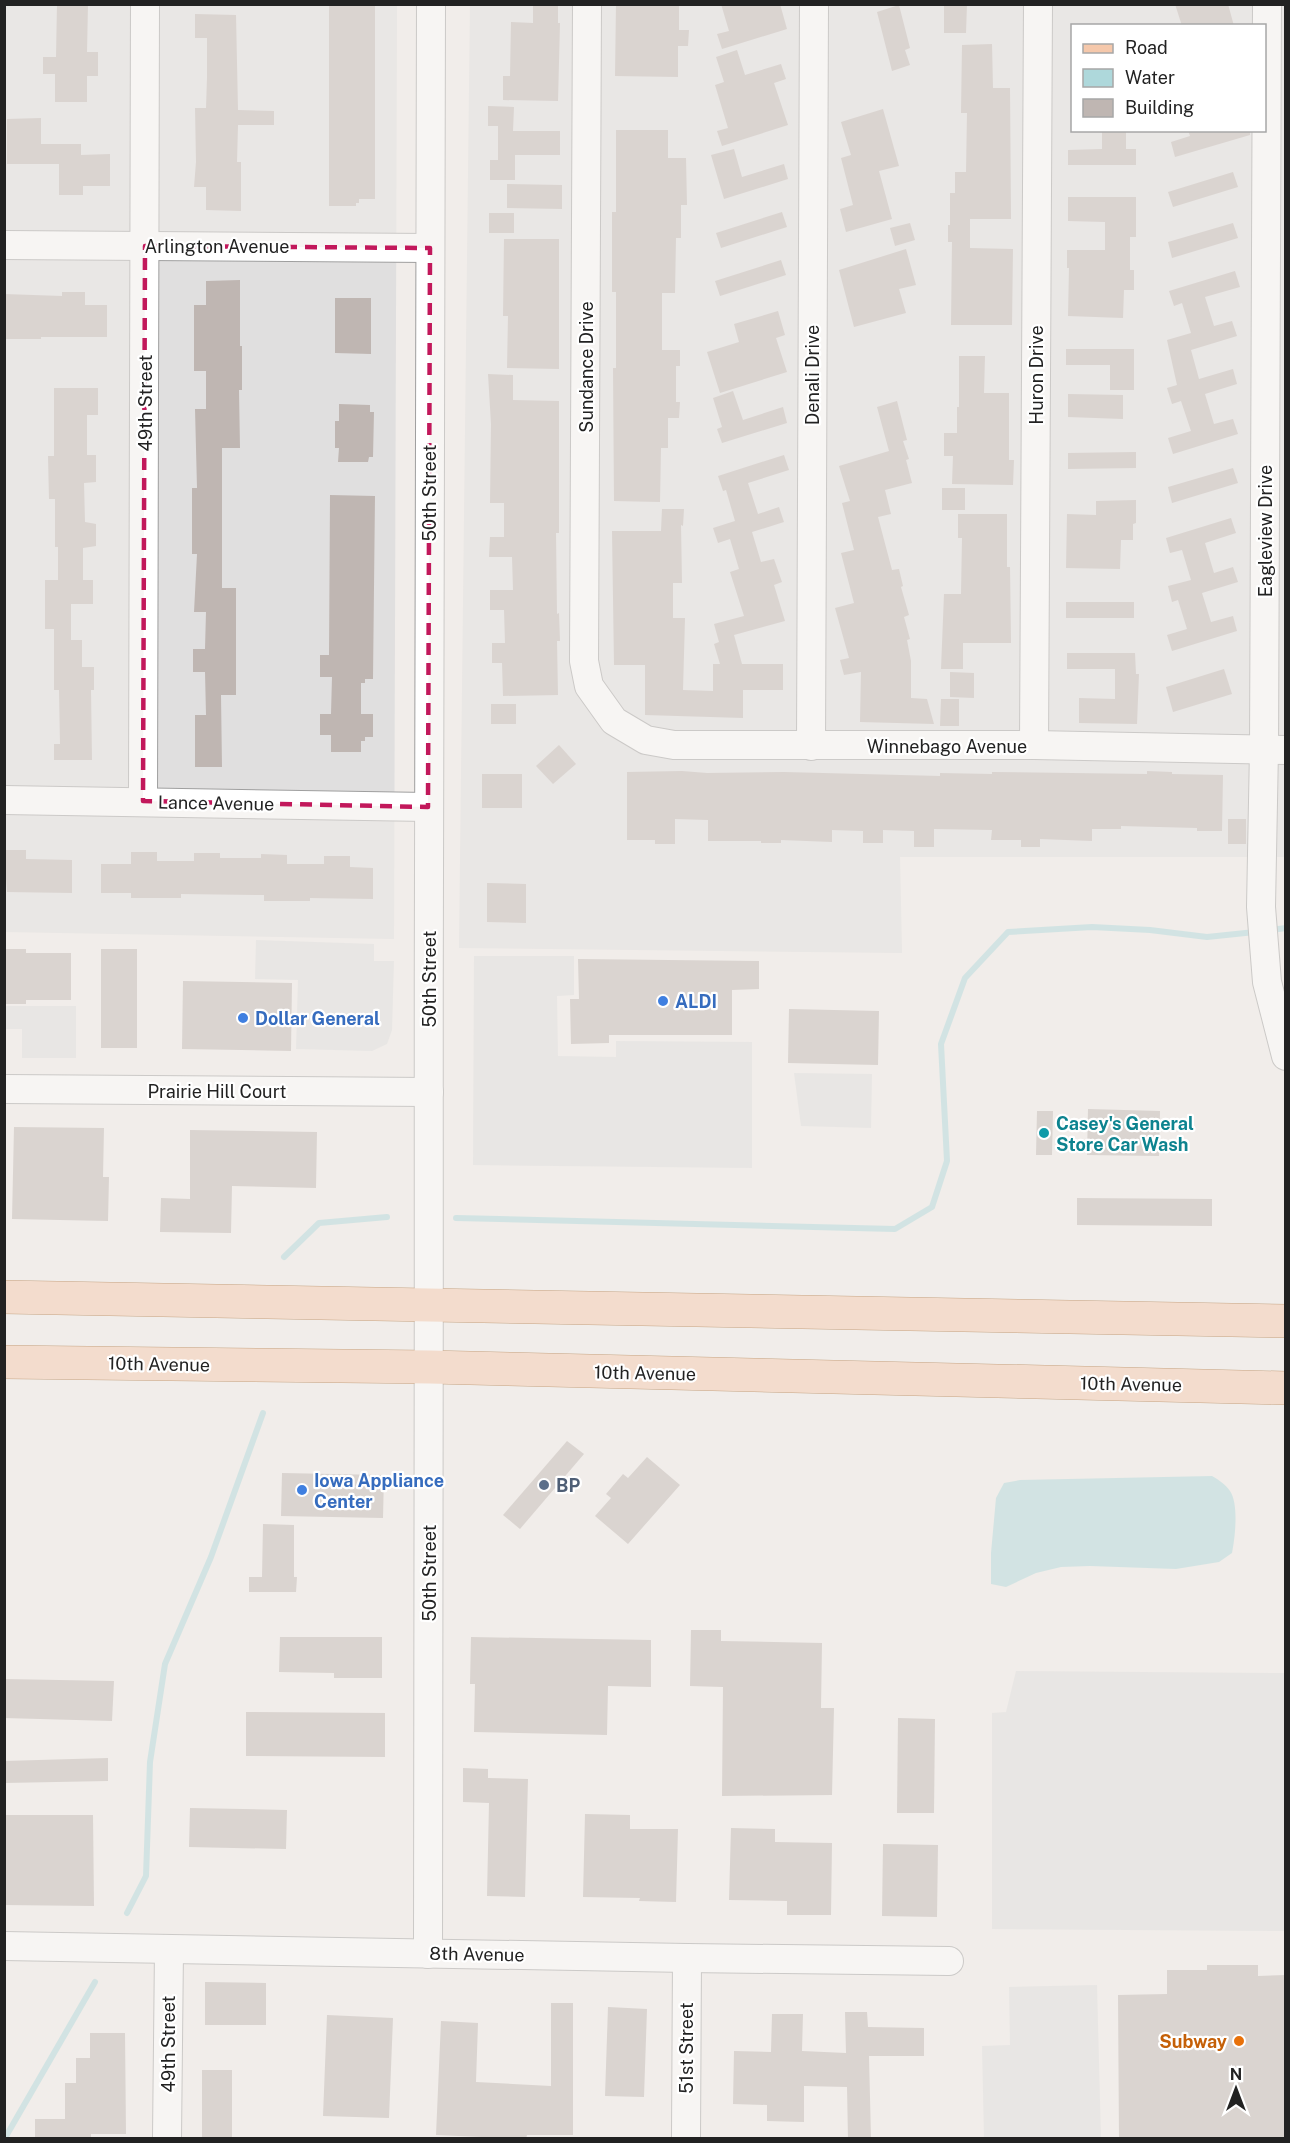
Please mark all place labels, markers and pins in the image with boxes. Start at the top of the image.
place label: ALDI [675,991,717,1012]
marker: ALDI [656,994,670,1008]
place label: Dollar General [255,1008,380,1029]
marker: Dollar General [236,1011,250,1025]
place label: Casey's General Store Car Wash [1056,1113,1194,1155]
marker: Casey's General Store Car Wash [1037,1126,1051,1140]
place label: Iowa Appliance Center [314,1470,444,1512]
place label: BP [556,1475,581,1496]
marker: BP [537,1478,551,1492]
marker: Iowa Appliance Center [295,1483,309,1497]
place label: Subway [1159,2031,1227,2052]
marker: Subway [1232,2034,1246,2048]

